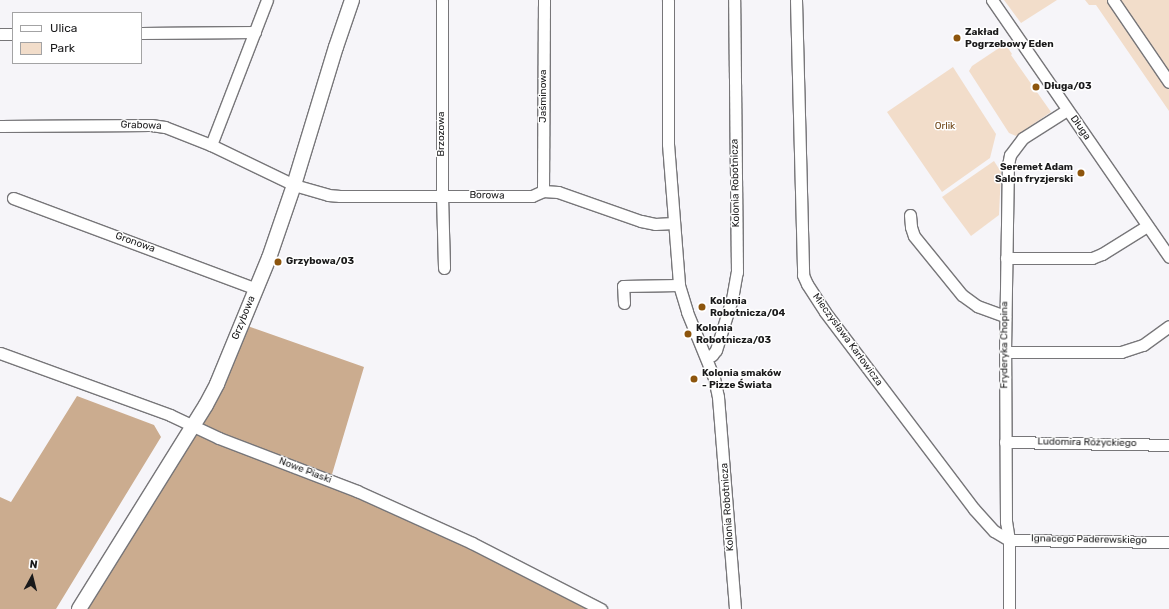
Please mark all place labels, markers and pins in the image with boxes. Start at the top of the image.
place label: Zakład Pogrzebowy Eden [965,26,1054,50]
marker: Zakład Pogrzebowy Eden [952,33,962,43]
place label: Długa/03 [1044,81,1092,93]
marker: Długa/03 [1031,82,1041,92]
place label: Seremet Adam Salon fryzjerski [995,161,1073,184]
marker: Seremet Adam Salon fryzjerski [1076,168,1086,178]
place label: Grzybowa/03 [286,256,354,268]
marker: Grzybowa/03 [273,257,283,267]
place label: Kolonia Robotnicza/04 [710,295,785,318]
marker: Kolonia Robotnicza/04 [697,302,707,312]
place label: Kolonia Robotnicza/03 [696,322,771,346]
marker: Kolonia Robotnicza/03 [683,329,693,339]
place label: Kolonia smaków - Pizze Świata [702,367,781,390]
marker: Kolonia smaków - Pizze Świata [689,374,699,384]

